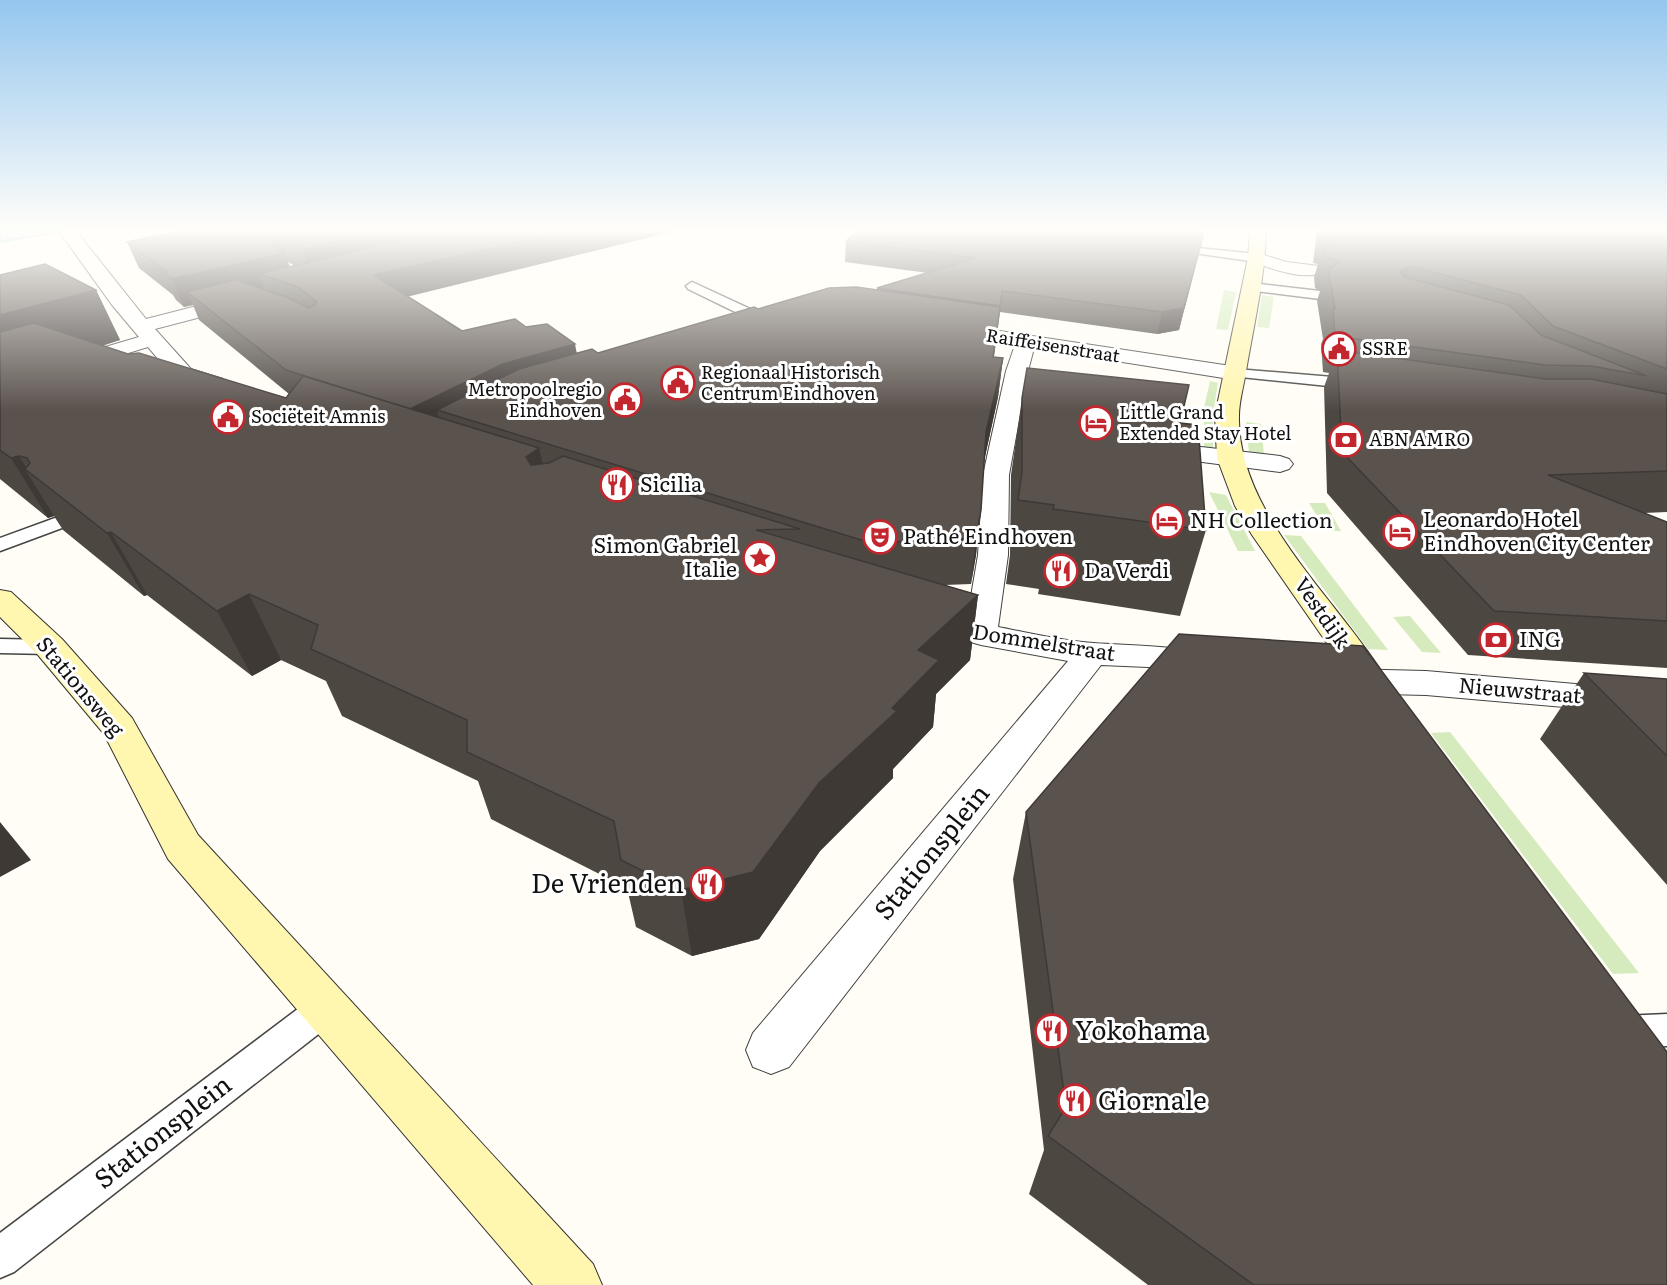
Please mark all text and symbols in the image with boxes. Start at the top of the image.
street label: Raiffeisenstraat [984,321,1123,369]
public building icon: SSRE [1321,331,1357,367]
place label: SSRE [1362,334,1408,361]
place label: Regionaal Historisch Centrum Eindhoven [701,358,880,406]
public building icon: Regionaal Historisch Centrum Eindhoven [660,365,696,401]
place label: Metropoolregio Eindhoven [468,375,602,423]
public building icon: Metropoolregio Eindhoven [607,382,643,418]
place label: Little Grand Extended Stay Hotel [1119,398,1291,446]
public building icon: Sociëteit Amnis [210,399,246,435]
place label: Sociëteit Amnis [251,402,385,429]
hotel icon: Little Grand Extended Stay Hotel [1078,405,1114,441]
bank icon: ABN AMRO [1328,422,1364,458]
place label: ABN AMRO [1369,425,1470,452]
restaurant icon: Sicilia [599,467,635,503]
place label: Sicilia [640,467,703,498]
place label: Leonardo Hotel Eindhoven City Center [1423,502,1650,557]
hotel icon: NH Collection [1149,503,1185,539]
place label: NH Collection [1190,503,1333,534]
hotel icon: Leonardo Hotel Eindhoven City Center [1382,514,1418,550]
theatre icon: Pathé Eindhoven [862,519,898,555]
place label: Pathé Eindhoven [903,519,1073,550]
place label: Simon Gabriel Italie [593,528,737,583]
place icon: Simon Gabriel Italie [742,540,778,576]
restaurant icon: Da Verdi [1043,553,1079,589]
place label: Da Verdi [1084,553,1169,584]
street label: Vestdijk [1288,570,1360,654]
street label: Dommelstraat [971,614,1118,667]
bank icon: ING [1478,622,1514,658]
place label: ING [1519,622,1561,653]
street label: Stationsweg [31,629,133,742]
street label: Nieuwstraat [1457,668,1583,709]
street label: Stationsplein [863,774,997,927]
place label: De Vrienden [531,862,684,901]
restaurant icon: De Vrienden [689,866,725,902]
place label: Yokohama [1075,1009,1207,1048]
restaurant icon: Yokohama [1034,1013,1070,1049]
street label: Stationsplein [84,1064,239,1196]
place label: Giornale [1098,1079,1207,1118]
restaurant icon: Giornale [1057,1083,1093,1119]

